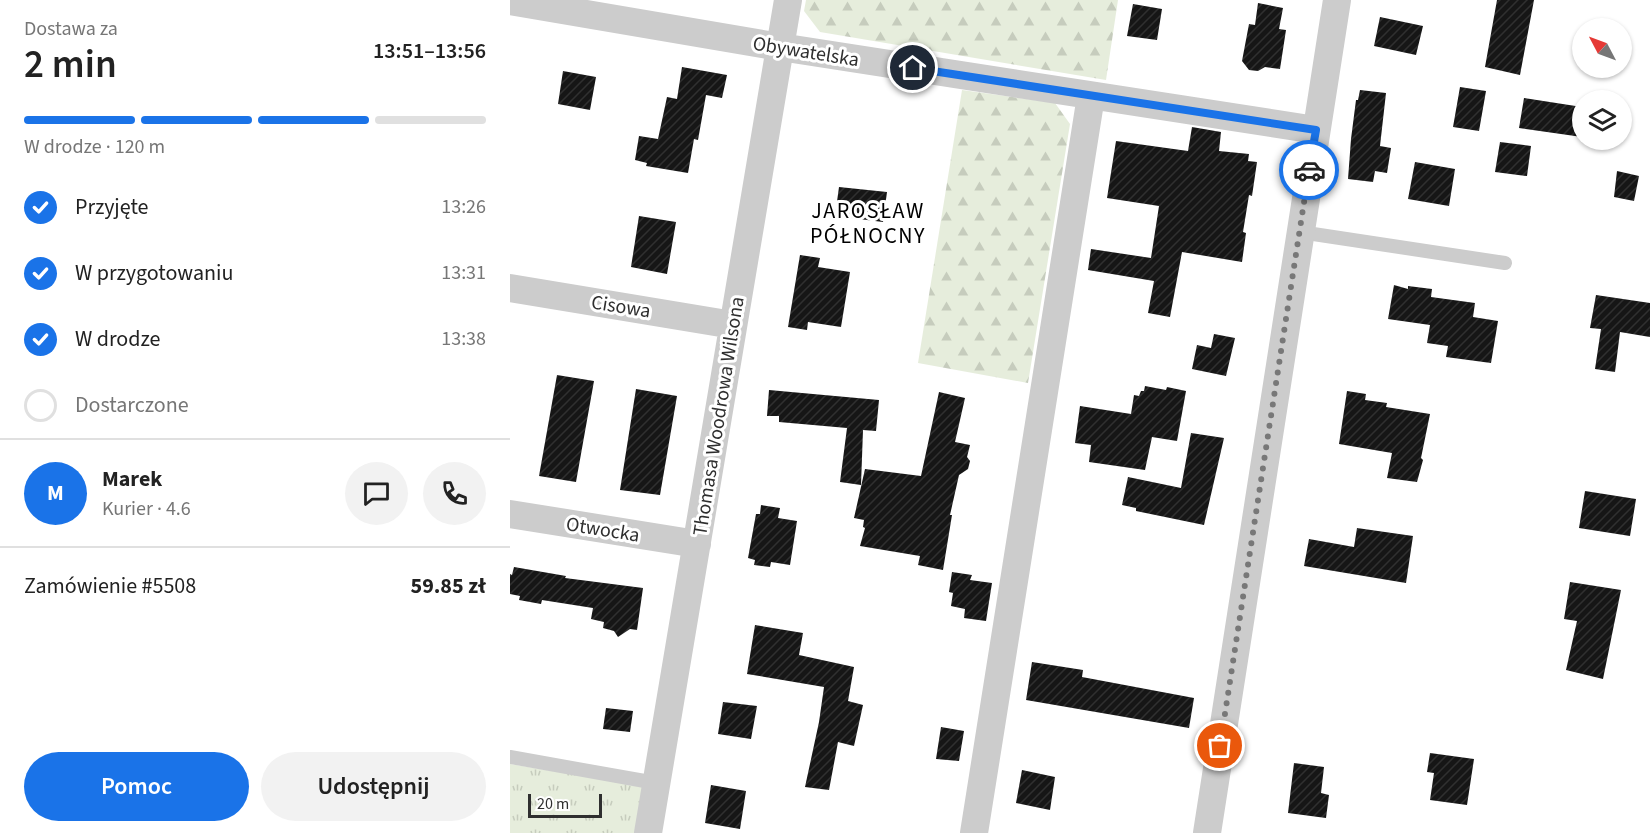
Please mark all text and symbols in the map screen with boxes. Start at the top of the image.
text: Dostawa za [24,15,118,43]
north arrow [1572,18,1632,78]
map controls [1572,18,1632,150]
street label: Obywatelska [751,30,861,74]
text: 13:51–13:56 [373,35,486,67]
text: 2 min [24,37,117,93]
pin [887,42,938,93]
icon: home [896,51,929,84]
button: layers [1572,90,1632,150]
text: W drodze · 120 m [24,133,165,161]
courier [1279,140,1339,200]
icon: car [1293,154,1326,187]
icon: check [24,191,57,224]
text: Przyjęte [75,191,149,223]
text: 13:26 [441,193,486,221]
district label: JAROSŁAW PÓŁNOCNY [810,195,926,252]
icon: check [24,257,57,290]
text: W przygotowaniu [75,257,233,289]
text: 13:31 [441,259,486,287]
street label: Cisowa [589,288,653,325]
street label: Thomasa Woodrowa Wilsona [686,295,752,538]
icon: check [24,323,57,356]
text: W drodze [75,323,161,355]
text: 13:38 [441,325,486,353]
text: Dostarczone [75,389,189,421]
button: chat [345,462,408,525]
button: phone [423,462,486,525]
text: Marek [102,463,162,495]
text: M [47,477,64,509]
text: Kurier · 4.6 [102,495,191,523]
street label: Otwocka [564,510,642,550]
text: Zamówienie #5508 [24,570,196,602]
text: 59.85 zł [411,570,486,602]
pin [1194,720,1245,771]
icon: bag [1203,729,1236,762]
button: Pomoc [24,752,249,821]
button: Udostępnij [261,752,486,821]
scale bar [528,791,602,818]
text: 20 m [537,793,569,815]

